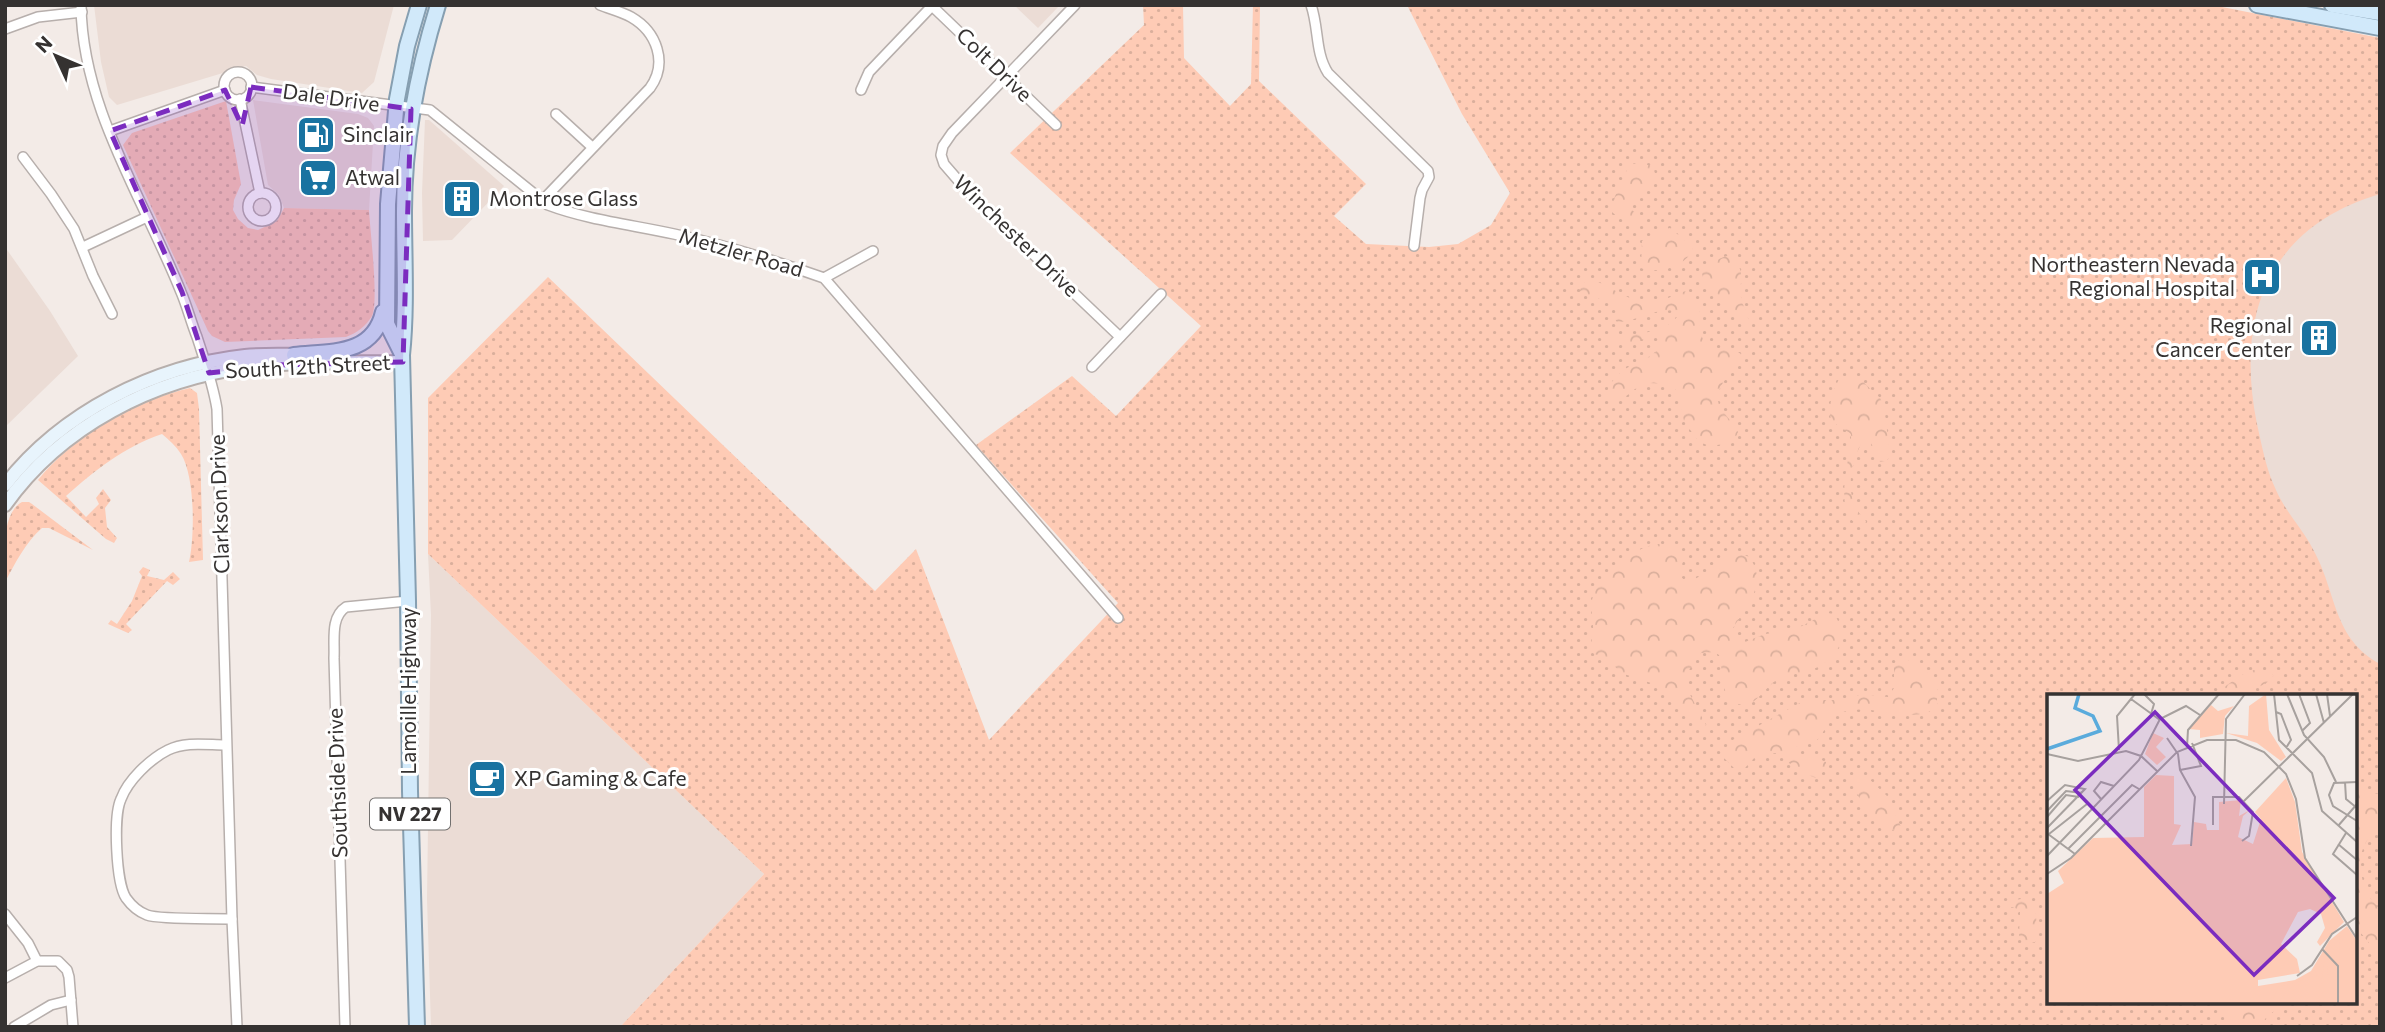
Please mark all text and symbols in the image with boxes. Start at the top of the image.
north arrow [21,21,91,91]
street label: Colt Drive [952,22,1038,106]
text: N [30,31,57,57]
street label: Dale Drive [281,77,381,116]
fuel station icon: Sinclair [295,114,337,156]
place label: Sinclair [343,121,413,146]
supermarket icon: Atwal [297,157,339,199]
place label: Atwal [345,164,400,189]
street label: Winchester Drive [949,169,1085,301]
building icon: Montrose Glass [441,178,483,220]
place label: Montrose Glass [489,185,638,210]
street label: Metzler Road [676,222,806,281]
place label: Northeastern Nevada Regional Hospital [2031,251,2235,300]
hospital icon: Northeastern Nevada Regional Hospital [2241,256,2283,298]
place label: Regional Cancer Center [2155,312,2292,361]
building icon: Regional Cancer Center [2298,317,2340,359]
street label: South 12th Street [224,349,391,382]
street label: Clarkson Drive [204,434,233,574]
street label: Lamoille Highway [395,607,420,775]
inset map [2047,694,2357,1004]
street label: Southside Drive [321,708,352,859]
cafe icon: XP Gaming & Cafe [466,758,508,800]
place label: XP Gaming & Cafe [514,765,687,790]
road number: NV 227 [370,799,450,830]

